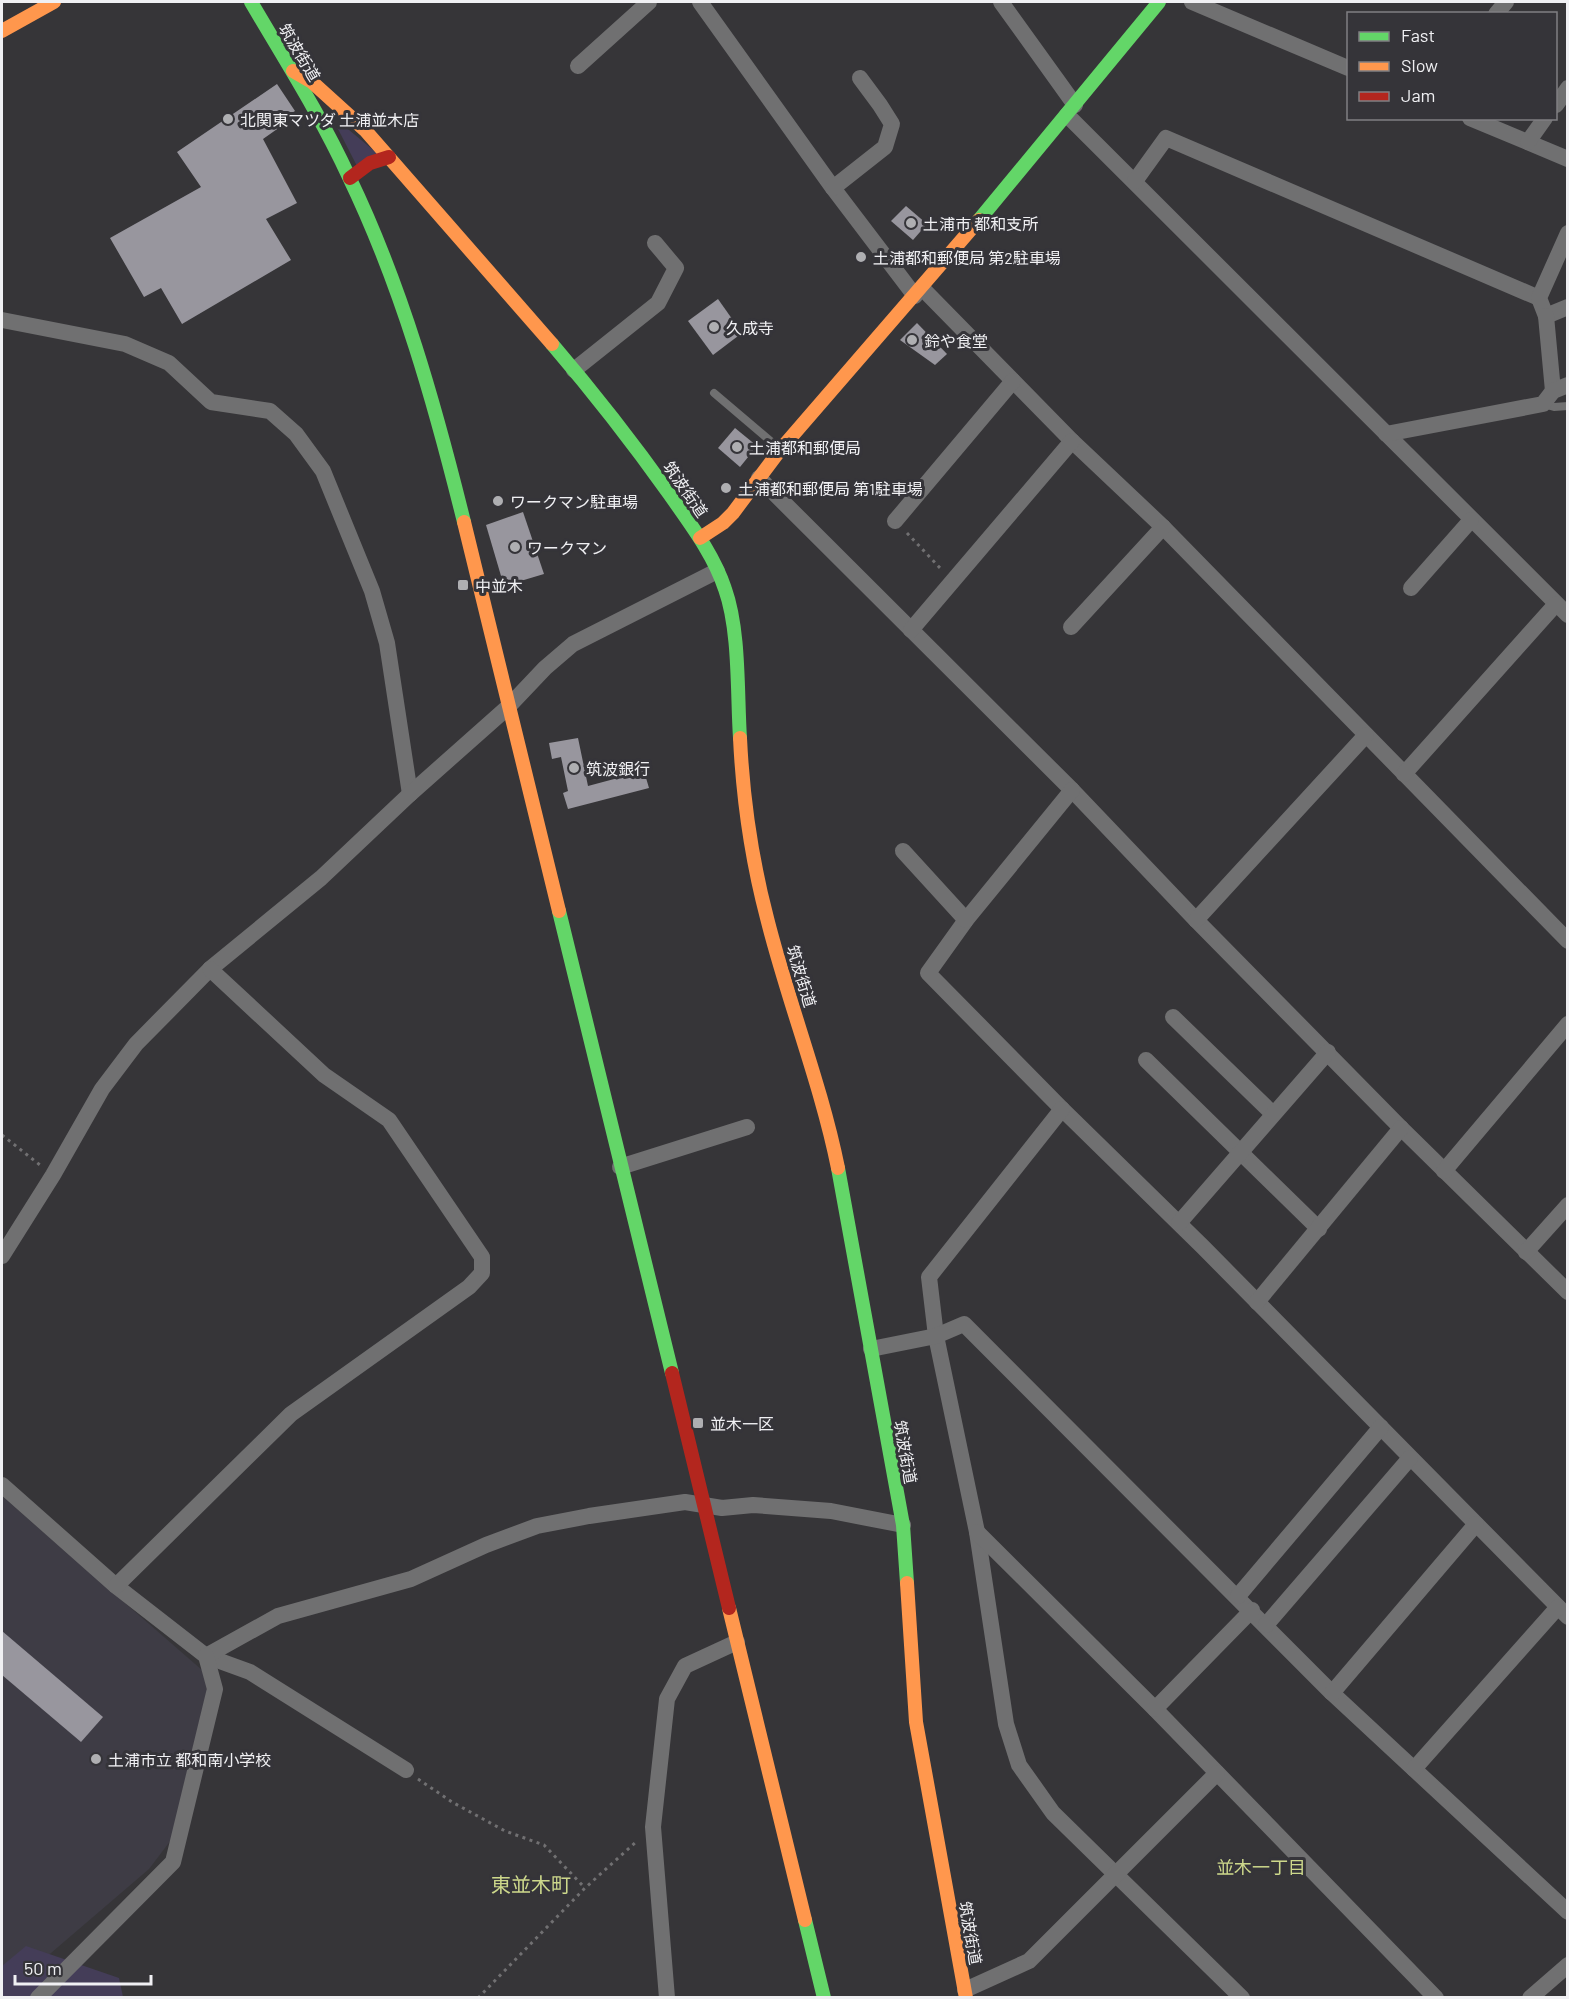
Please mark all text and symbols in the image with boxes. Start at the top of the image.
legend [1347,12,1557,120]
street label: 筑波街道 [275,20,325,84]
text: Fast [1401,24,1435,46]
text: Slow [1401,54,1438,76]
text: Jam [1401,84,1435,106]
place label: 北関東マツダ 土浦並木店 [240,110,419,129]
marker: 北関東マツダ 土浦並木店 [221,112,235,126]
place label: 土浦市 都和支所 [923,214,1038,233]
marker: 土浦市 都和支所 [904,216,918,230]
place label: 土浦都和郵便局 第2駐車場 [873,248,1061,267]
marker: 土浦都和郵便局 第2駐車場 [854,250,868,264]
place label: 久成寺 [726,318,774,337]
marker: 久成寺 [707,320,721,334]
place label: 鈴や食堂 [924,331,988,350]
marker: 鈴や食堂 [905,333,919,347]
place label: 土浦都和郵便局 [749,438,861,457]
marker: 土浦都和郵便局 [730,440,744,454]
street label: 筑波街道 [660,457,712,521]
place label: 土浦都和郵便局 第1駐車場 [738,479,923,498]
marker: 土浦都和郵便局 第1駐車場 [719,481,733,495]
place label: ワークマン駐車場 [510,492,638,511]
marker: ワークマン駐車場 [491,494,505,508]
place label: ワークマン [527,538,607,557]
marker: ワークマン [508,540,522,554]
place label: 中並木 [475,576,523,595]
marker: 中並木 [456,578,470,592]
place label: 筑波銀行 [586,759,650,778]
marker: 筑波銀行 [567,761,581,775]
street label: 筑波街道 [784,943,820,1009]
place label: 並木一区 [710,1414,774,1433]
marker: 並木一区 [691,1416,705,1430]
street label: 筑波街道 [891,1419,921,1485]
place label: 土浦市立 都和南小学校 [108,1750,271,1769]
marker: 土浦市立 都和南小学校 [89,1752,103,1766]
district label: 並木一丁目 [1216,1856,1306,1878]
district label: 東並木町 [491,1872,571,1896]
street label: 筑波街道 [956,1900,986,1966]
scale bar [15,1948,152,1986]
text: 50 m [24,1957,62,1979]

